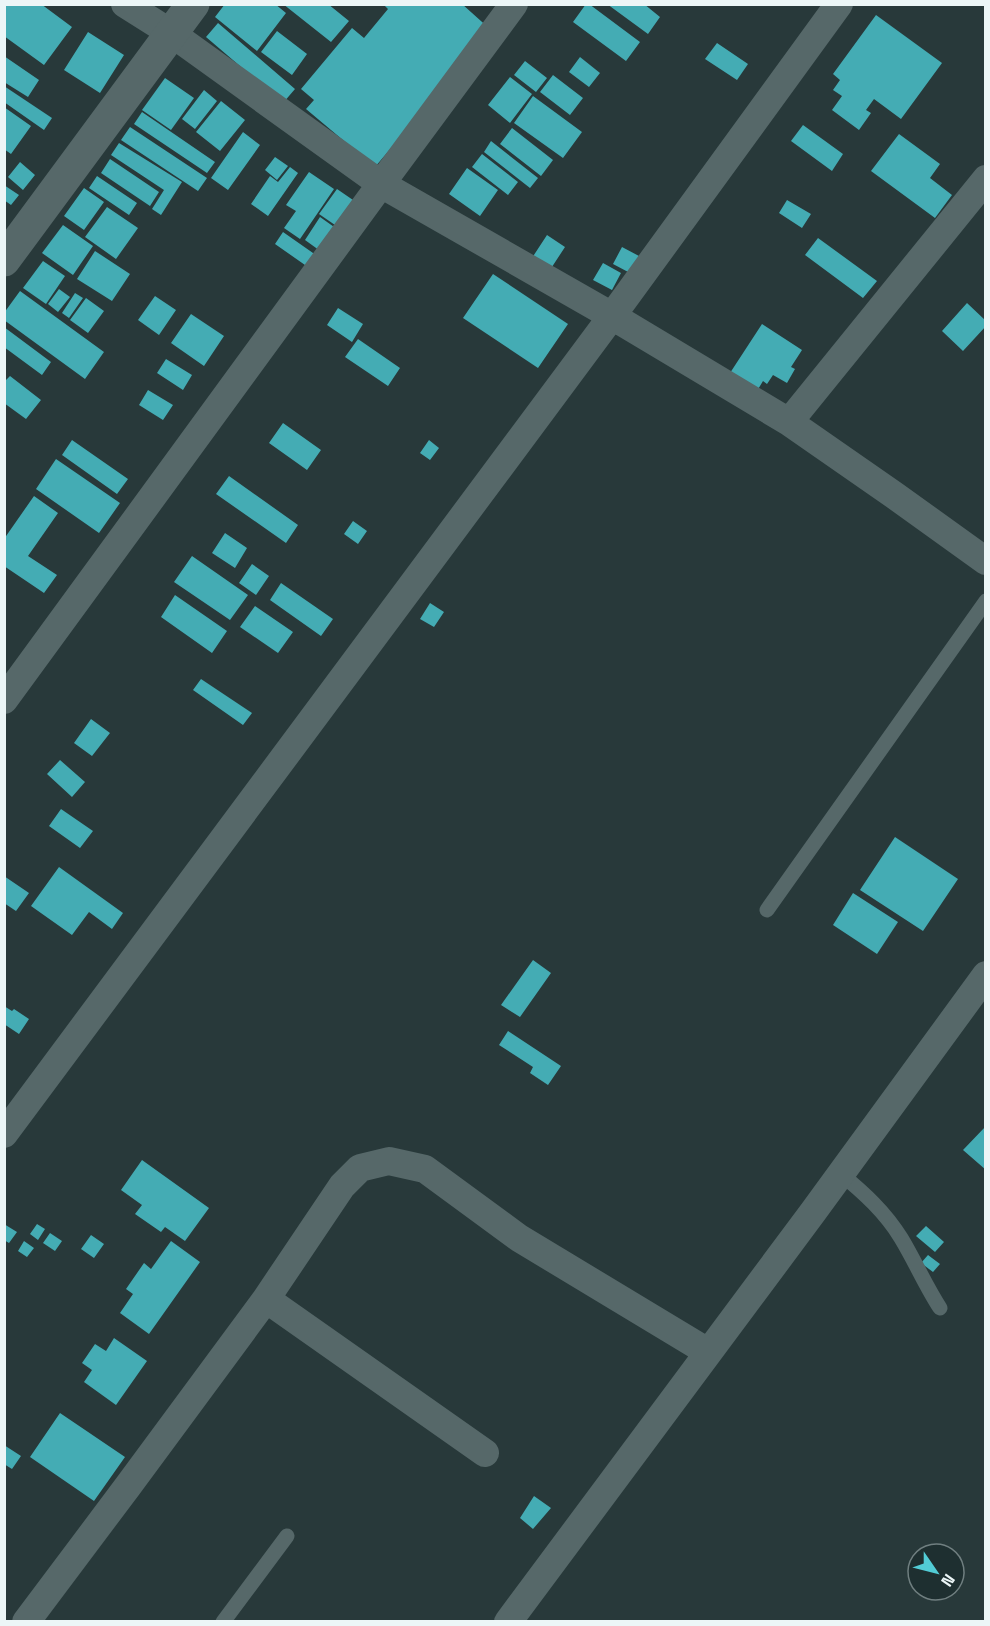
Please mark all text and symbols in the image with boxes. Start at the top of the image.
north arrow [906,1542,966,1602]
text: N [936,1570,960,1591]

